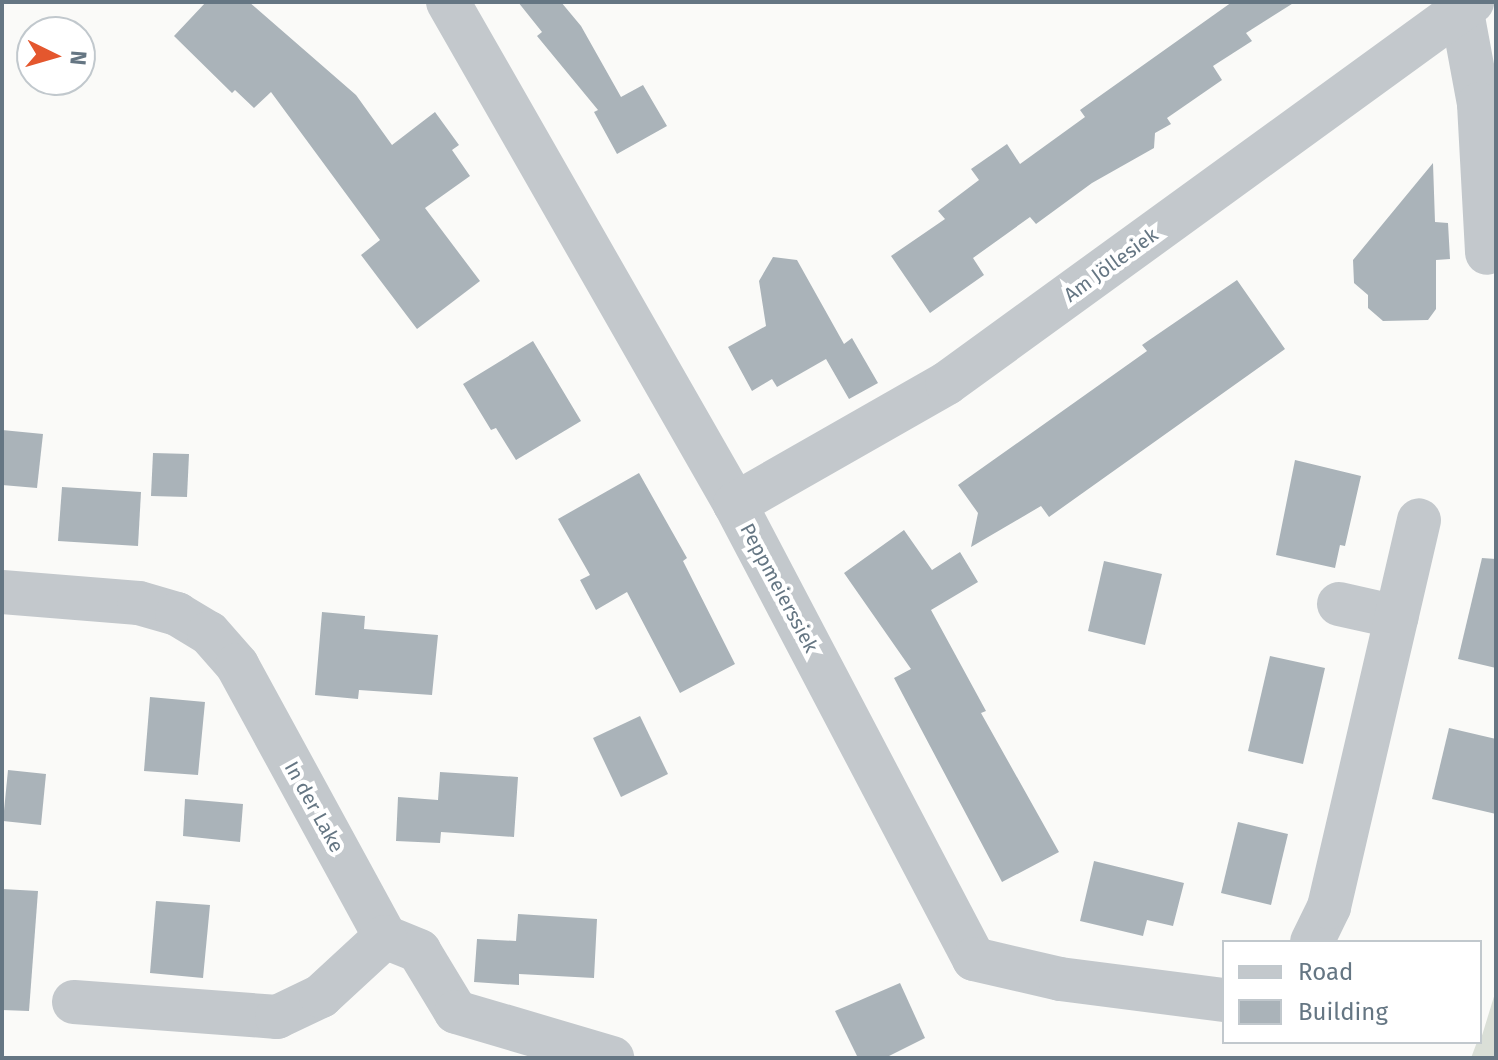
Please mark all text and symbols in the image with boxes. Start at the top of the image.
north arrow [16,16,96,96]
text: N [64,50,92,66]
street label: Am Jöllesiek [1059,223,1163,307]
street label: Peppmeierssiek [735,519,823,657]
street label: In der Lake [279,757,349,857]
legend [1222,940,1482,1044]
text: Road [1298,958,1353,986]
text: Building [1298,998,1388,1026]

